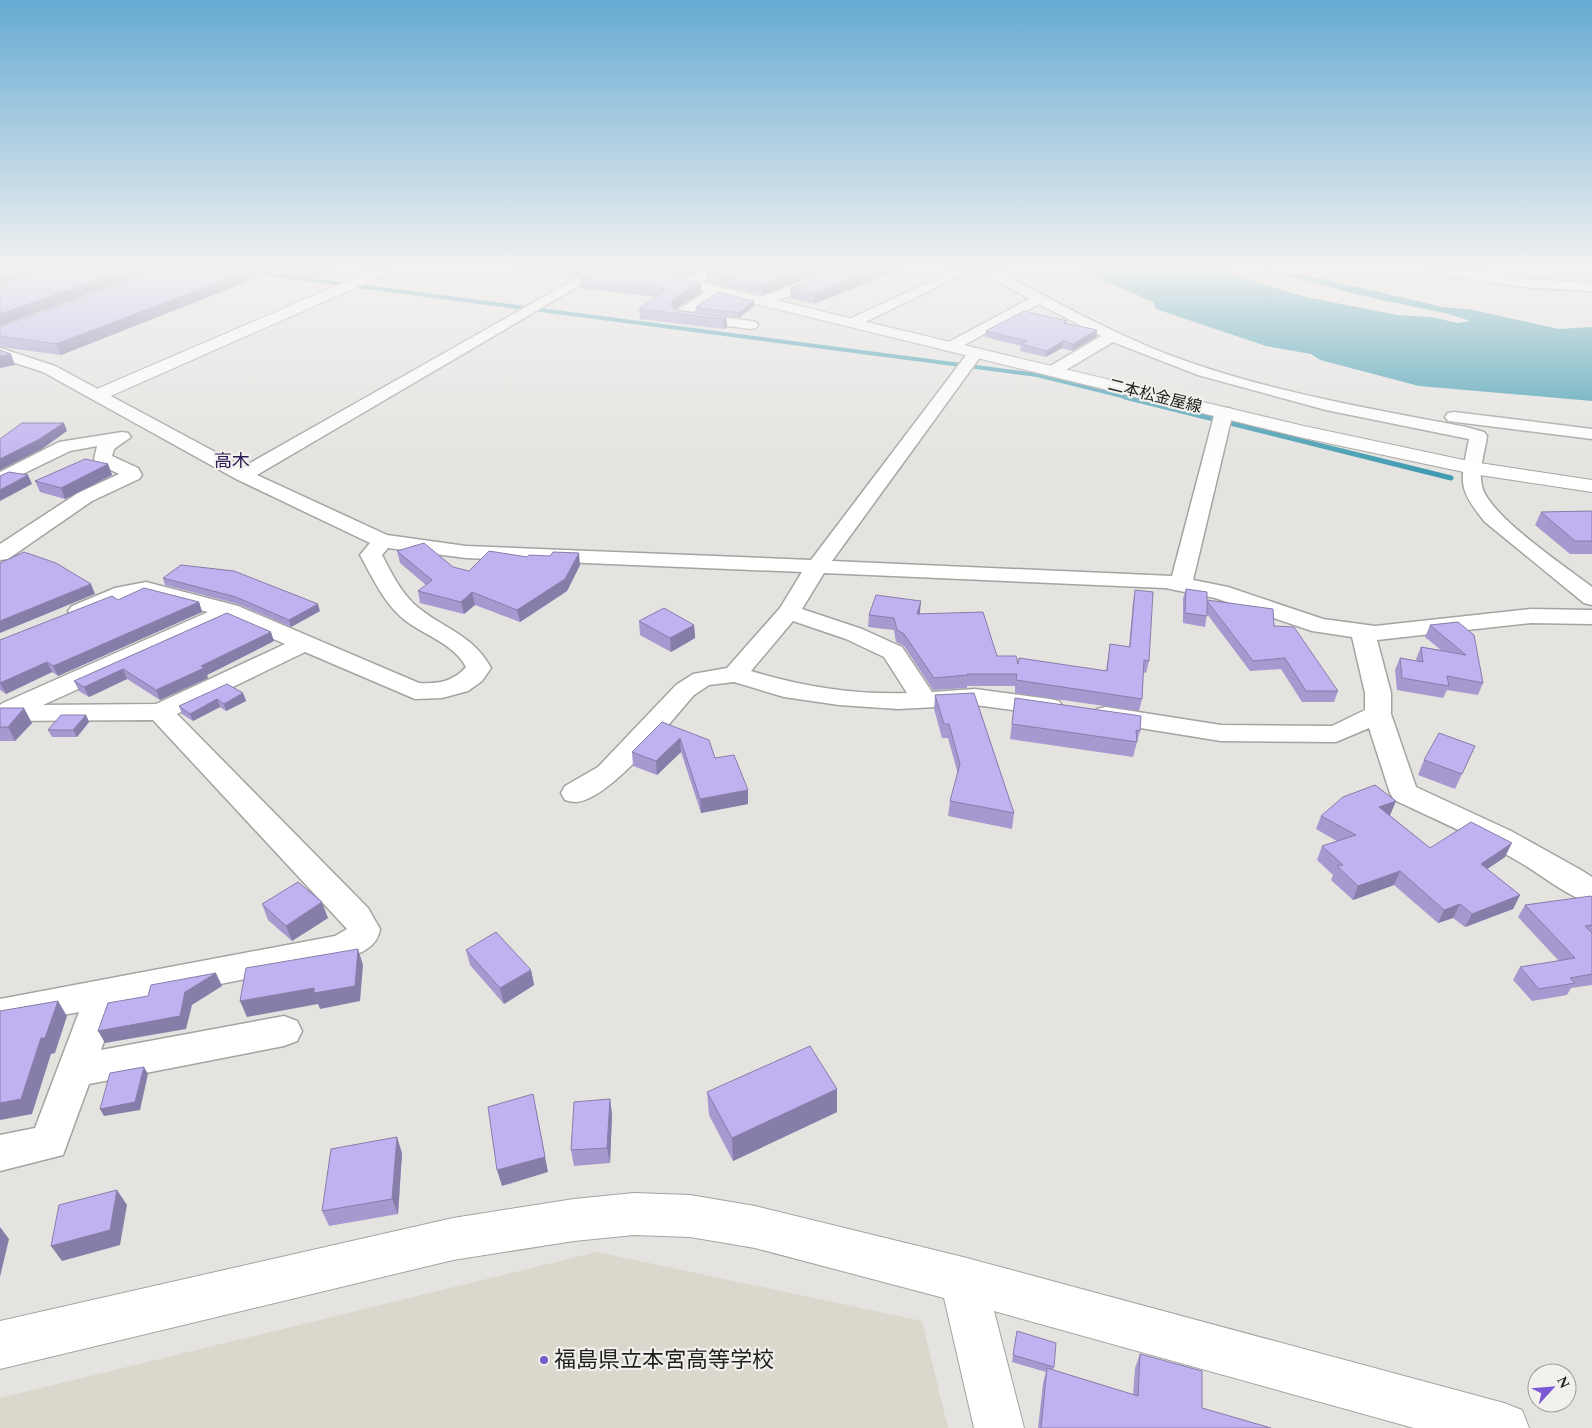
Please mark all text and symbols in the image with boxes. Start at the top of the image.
street label: 二本松金屋線 [1106,373,1204,419]
district label: 高木 [214,448,250,475]
place label: 福島県立本宮高等学校 [554,1344,774,1377]
marker: 福島県立本宮高等学校 [538,1354,550,1366]
north arrow [1527,1363,1577,1413]
text: N [1551,1373,1575,1392]

